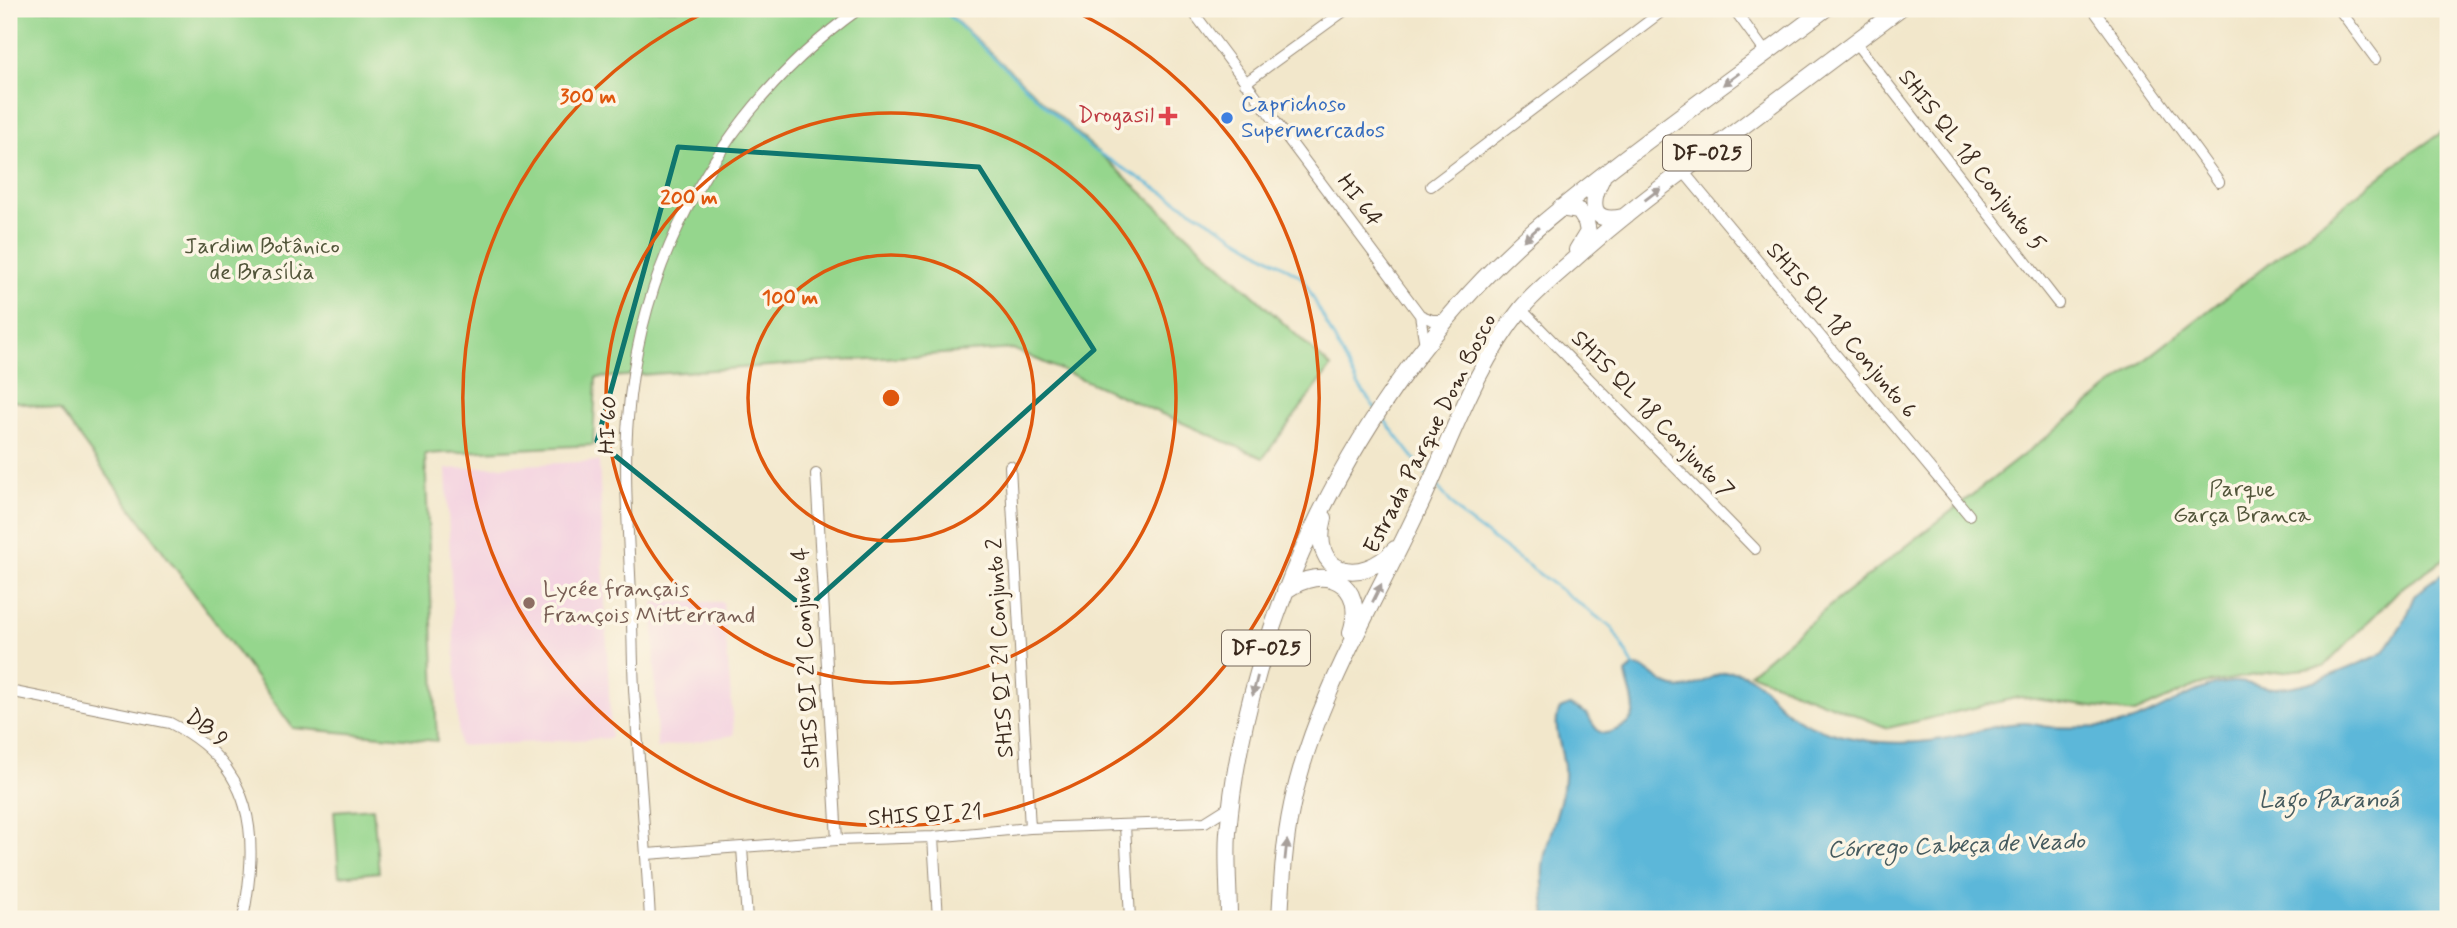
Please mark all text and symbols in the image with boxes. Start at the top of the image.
street label: SHIS QL 18 Conjunto 5 [1891,64,2051,258]
one-way arrow [1722,72,1740,86]
text: 300 m [560,83,617,111]
place label: Caprichoso Supermercados [1241,90,1385,146]
place label: Drogasil [1078,101,1154,131]
marker: Drogasil [1160,108,1176,124]
marker: Caprichoso Supermercados [1219,110,1235,126]
road number: DF-025 [1663,136,1751,170]
street label: HI 64 [1329,168,1389,234]
text: 200 m [660,184,718,212]
one-way arrow [1644,187,1662,201]
one-way arrow [1522,226,1540,242]
park label: Jardim Botânico de Brasília [184,232,340,288]
street label: SHIS QL 18 Conjunto 6 [1759,237,1923,425]
text: 100 m [762,284,818,312]
street label: Estrada Parque Dom Bosco [1357,309,1505,559]
street label: SHIS QL 18 Conjunto 7 [1564,324,1740,506]
centre of rings [879,386,903,410]
street label: HI 60 [592,395,626,455]
park label: Parque Garça Branca [2173,475,2311,531]
street label: SHIS QI 21 Conjunto 2 [980,537,1022,759]
street label: SHIS QI 21 Conjunto 4 [786,546,828,770]
place label: Lycée français François Mitterrand [543,575,755,631]
one-way arrow [1371,583,1382,603]
marker: Lycée français François Mitterrand [521,595,537,611]
road number: DF-025 [1222,630,1310,666]
one-way arrow [1249,676,1260,698]
street label: DB 9 [178,703,234,755]
water label: Lago Paranoá [2259,785,2400,819]
street label: SHIS QI 21 [867,798,983,834]
water label: Córrego Cabeça de Veado [1827,826,2087,868]
one-way arrow [1280,839,1291,861]

